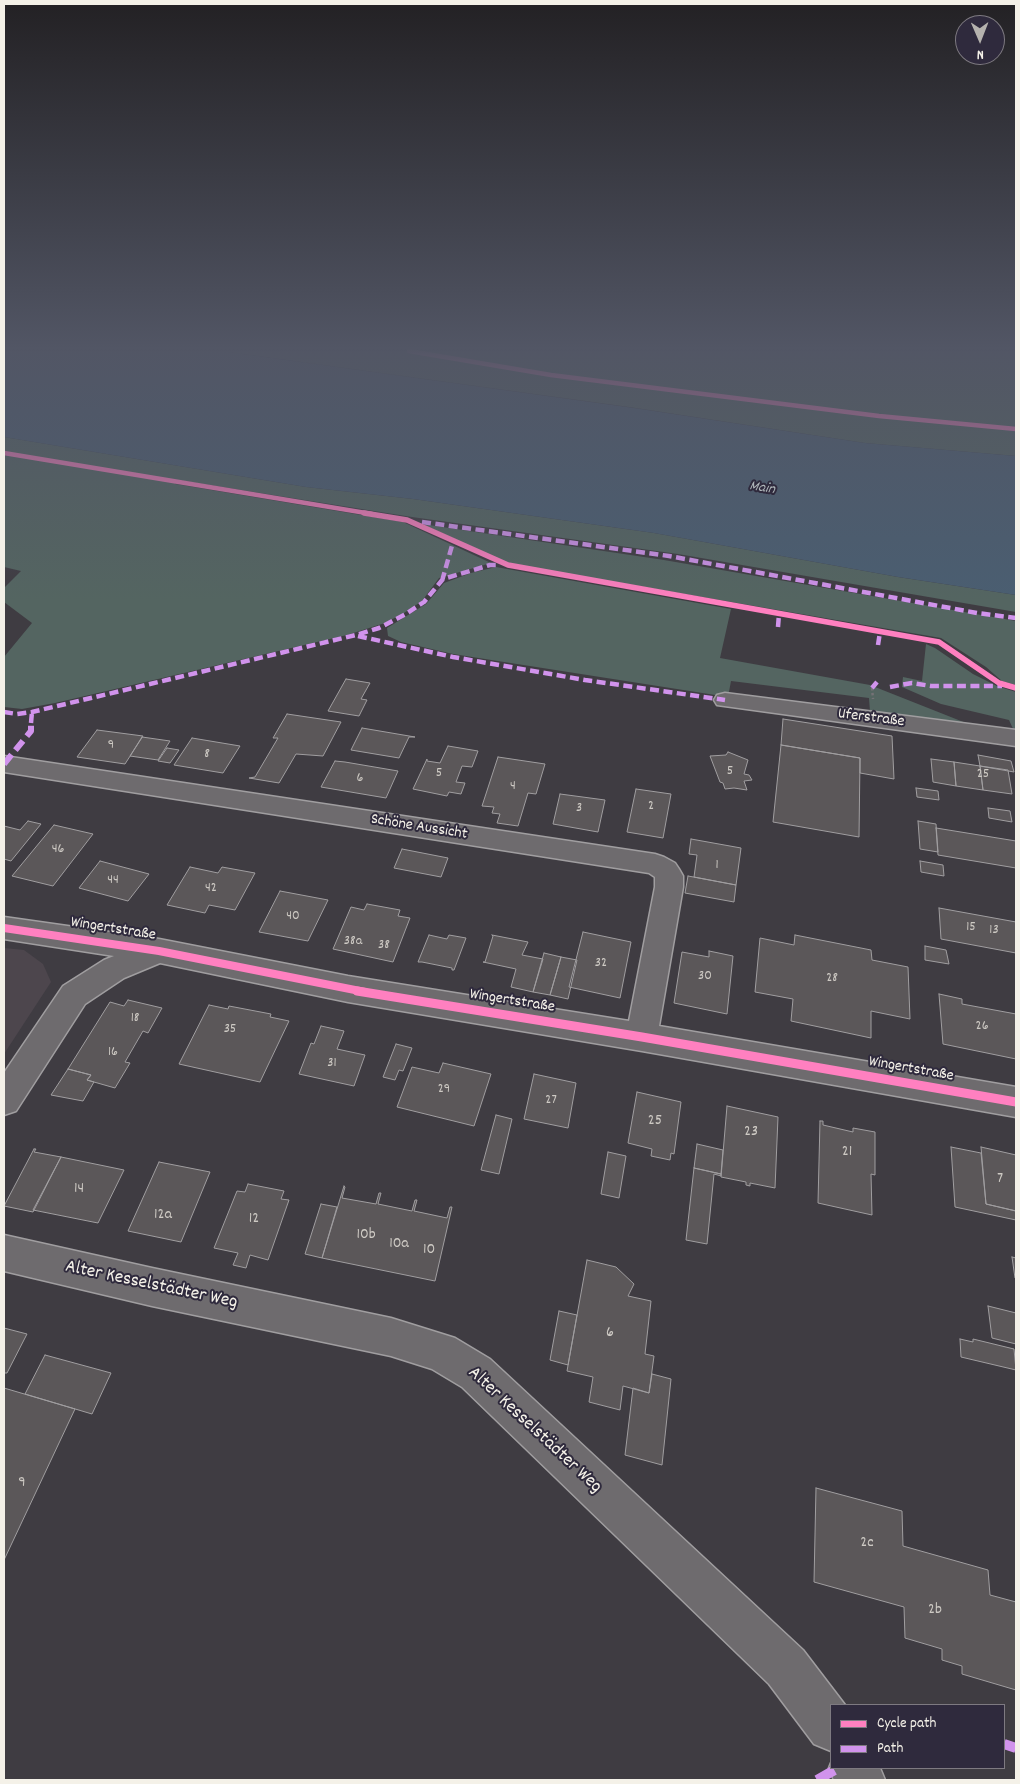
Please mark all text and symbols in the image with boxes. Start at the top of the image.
north arrow [955,15,1005,65]
text: N [977,44,984,64]
water label: Main [748,478,776,500]
street label: Uferstraße [837,705,905,733]
house number: 9 [108,738,114,754]
house number: 8 [204,747,210,763]
house number: 5 [727,764,733,780]
house number: 5 [436,766,442,782]
house number: 25 [977,767,989,783]
house number: 6 [357,771,363,787]
house number: 4 [510,779,516,795]
house number: 2 [648,799,654,815]
house number: 3 [576,801,582,817]
street label: Schöne Aussicht [369,811,469,845]
house number: 46 [52,842,64,858]
house number: 1 [715,858,719,874]
house number: 44 [107,873,119,889]
house number: 42 [205,881,217,897]
house number: 40 [286,909,300,925]
street label: Wingertstraße [69,914,157,946]
house number: 15 [966,920,976,936]
house number: 13 [989,923,999,939]
house number: 38a [344,934,362,950]
house number: 38 [378,938,390,954]
house number: 32 [595,956,607,972]
house number: 30 [698,969,712,985]
house number: 28 [826,971,838,987]
street label: Wingertstraße [468,986,556,1018]
house number: 18 [131,1011,139,1027]
house number: 26 [976,1019,988,1035]
house number: 35 [224,1022,236,1038]
house number: 16 [108,1045,118,1061]
street label: Wingertstraße [867,1053,955,1087]
house number: 31 [327,1056,337,1072]
house number: 29 [438,1082,450,1098]
house number: 27 [545,1093,557,1109]
house number: 25 [648,1112,662,1132]
house number: 23 [744,1123,758,1143]
house number: 21 [842,1143,852,1163]
house number: 7 [997,1170,1003,1190]
house number: 14 [74,1180,84,1200]
house number: 12a [154,1206,172,1226]
house number: 12 [249,1210,259,1230]
house number: 10b [356,1226,376,1246]
house number: 10a [389,1235,409,1255]
house number: 10 [423,1241,435,1261]
street label: Alter Kesselstädter Weg [63,1257,239,1315]
house number: 6 [606,1324,614,1344]
street label: Alter Kesselstädter Weg [462,1363,606,1499]
house number: 9 [18,1474,26,1494]
house number: 2c [860,1534,874,1554]
house number: 2b [928,1601,942,1621]
legend [830,1704,1005,1769]
text: Cycle path [877,1713,936,1735]
text: Path [877,1738,903,1760]

